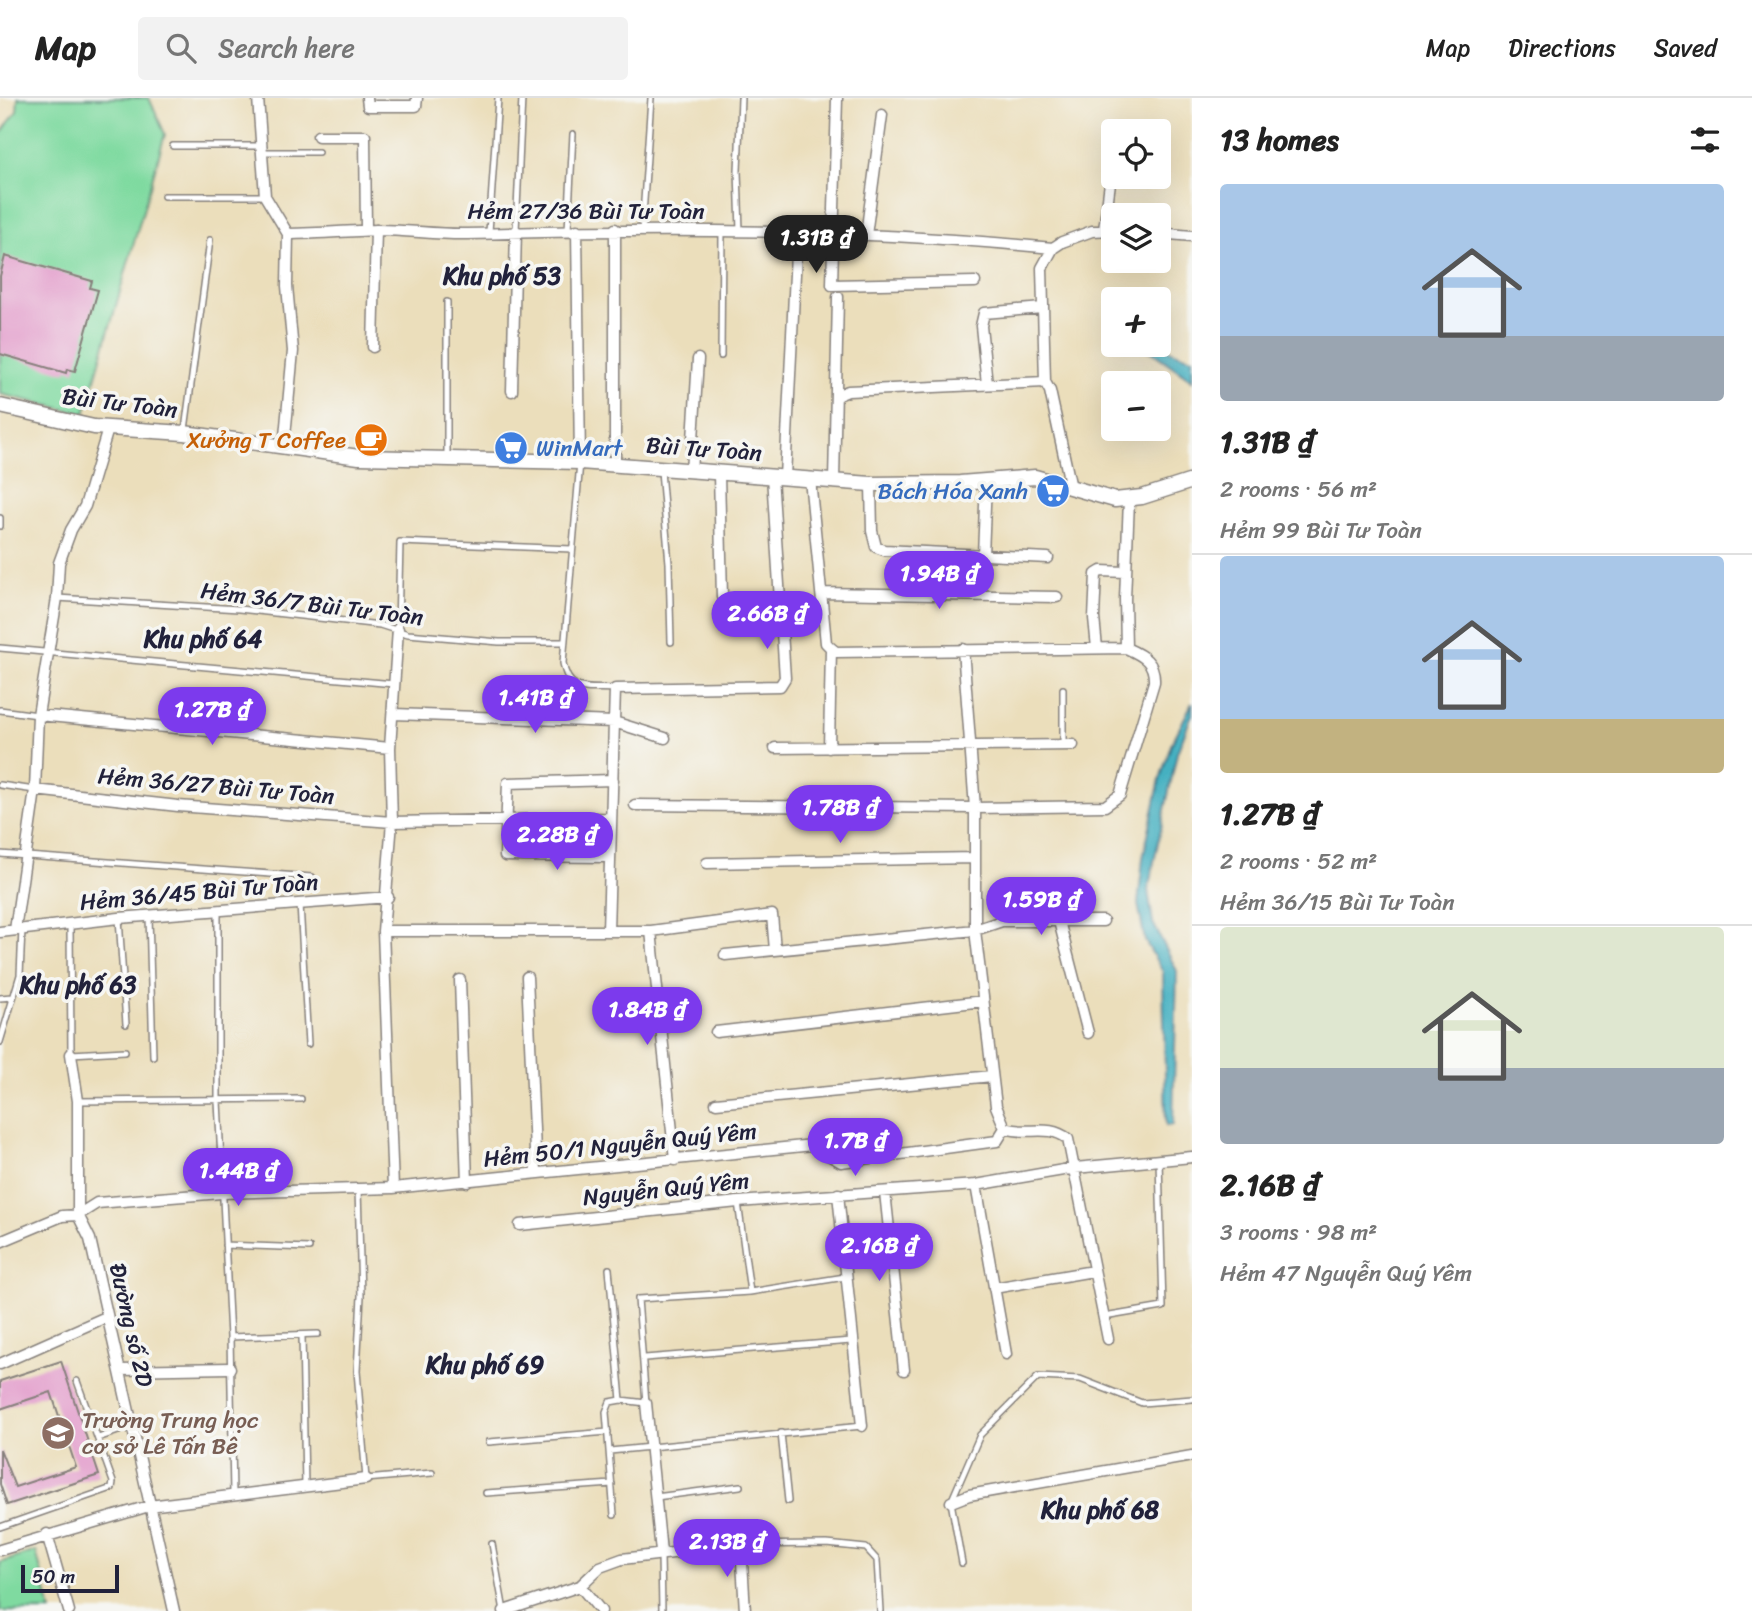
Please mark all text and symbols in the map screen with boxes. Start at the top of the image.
search box [138,17,628,80]
text: Map [35,19,96,77]
text: Search here [218,25,355,71]
text: Map [1426,27,1470,69]
text: Directions [1508,27,1616,69]
text: Saved [1654,27,1717,69]
icon: search [162,29,200,67]
text: 13 homes [1220,113,1339,167]
map controls [1101,119,1171,441]
button: locate [1101,119,1171,189]
icon: filters [1686,121,1724,159]
street label: Hẻm 27/36 Bùi Tư Toàn [467,191,705,232]
button: layers [1101,203,1171,273]
pin: 1.31B ₫ [751,216,881,275]
text: 1.31B ₫ [780,217,852,258]
icon: home [1409,230,1535,356]
district label: Khu phố 53 [442,255,562,297]
button: + [1101,287,1171,357]
button: − [1101,371,1171,441]
street label: Bùi Tư Toàn [60,376,180,430]
text: 1.31B ₫ [1220,415,1314,469]
place label: Xưởng T Coffee [186,420,346,461]
cafe icon: Xưởng T Coffee [352,421,390,459]
street label: Bùi Tư Toàn [645,425,763,473]
place label: WinMart [536,428,624,469]
supermarket icon: WinMart [492,429,530,467]
text: 2 rooms · 56 m² [1220,469,1377,510]
place label: Bách Hóa Xanh [878,471,1028,512]
supermarket icon: Bách Hóa Xanh [1034,472,1072,510]
text: Hẻm 99 Bùi Tư Toàn [1220,510,1422,551]
pin: 1.94B ₫ [874,552,1004,611]
text: 1.94B ₫ [900,553,978,594]
street label: Hẻm 36/7 Bùi Tư Toàn [198,570,426,638]
pin: 2.66B ₫ [702,592,832,651]
text: 2.66B ₫ [728,593,806,634]
icon: home [1409,602,1535,728]
district label: Khu phố 64 [143,618,262,660]
pin: 1.41B ₫ [470,676,600,735]
text: 1.41B ₫ [498,677,572,718]
pin: 1.27B ₫ [147,688,277,747]
text: 1.27B ₫ [174,689,250,730]
street label: Hẻm 36/27 Bùi Tư Toàn [96,755,336,817]
pin: 1.78B ₫ [775,786,905,845]
text: 1.78B ₫ [802,787,878,828]
text: 1.27B ₫ [1220,787,1319,841]
pin: 2.28B ₫ [492,812,622,872]
text: 2.28B ₫ [517,814,597,855]
text: 2 rooms · 52 m² [1220,841,1377,882]
street label: Hẻm 36/45 Bùi Tư Toàn [78,861,320,923]
pin: 1.59B ₫ [976,878,1106,937]
text: 1.59B ₫ [1002,879,1080,920]
text: Hẻm 36/15 Bùi Tư Toàn [1220,882,1455,923]
district label: Khu phố 63 [19,964,137,1006]
icon: home [1409,973,1535,1099]
pin: 1.84B ₫ [582,988,712,1047]
text: 1.84B ₫ [608,989,686,1030]
street label: Hẻm 50/1 Nguyễn Quý Yêm [481,1110,759,1180]
pin: 1.7B ₫ [798,1118,912,1178]
text: 1.7B ₫ [824,1120,886,1161]
pin: 1.44B ₫ [173,1148,303,1208]
text: 1.44B ₫ [199,1150,277,1191]
text: 2.16B ₫ [1220,1158,1319,1212]
street label: Nguyễn Quý Yêm [581,1160,751,1218]
text: 3 rooms · 98 m² [1220,1212,1377,1253]
pin: 2.16B ₫ [814,1224,944,1283]
text: 2.16B ₫ [841,1225,917,1266]
text: Hẻm 47 Nguyễn Quý Yêm [1220,1253,1472,1294]
street label: Đường số 2D [97,1259,165,1391]
district label: Khu phố 69 [425,1344,544,1386]
place label: Trường Trung học cơ sở Lê Tấn Bê [82,1400,259,1467]
school or university icon: Trường Trung học cơ sở Lê Tấn Bê [39,1414,77,1452]
district label: Khu phố 68 [1040,1489,1160,1531]
pin: 2.13B ₫ [662,1520,792,1579]
text: 2.13B ₫ [689,1521,765,1562]
text: 50 m [32,1560,75,1593]
scale bar [21,1562,119,1594]

